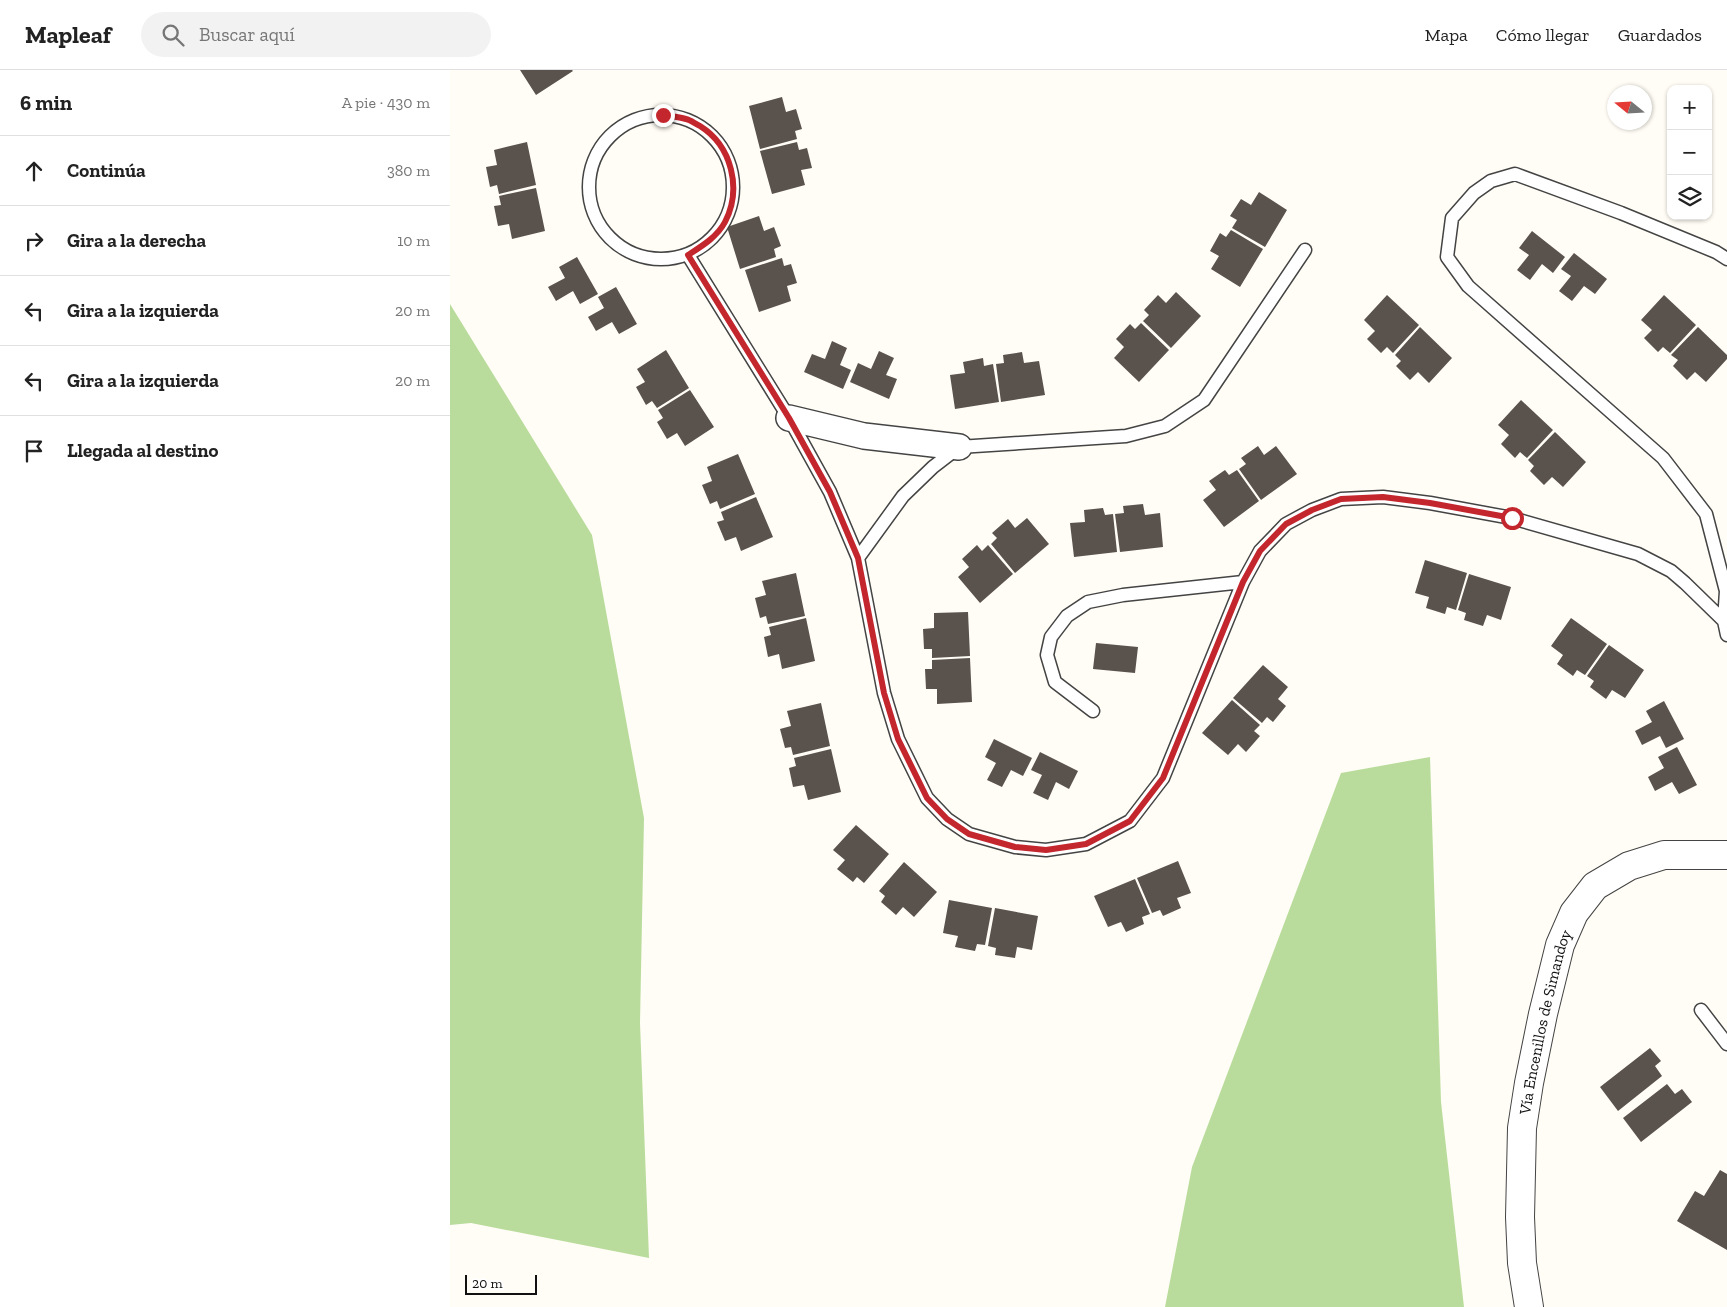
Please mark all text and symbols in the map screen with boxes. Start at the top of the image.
search box [141,12,491,57]
text: Mapleaf [25,20,111,49]
icon: search [159,21,187,49]
text: Buscar aquí [199,23,295,46]
text: Mapa [1425,24,1468,46]
text: Cómo llegar [1496,24,1590,46]
text: Guardados [1618,24,1702,46]
north arrow [1607,85,1652,130]
map controls [1667,85,1712,220]
button: + [1667,85,1712,130]
text: 6 min [20,90,72,115]
text: A pie · 430 m [342,93,430,112]
route end [652,104,675,127]
button: − [1667,130,1712,175]
icon: ahead [20,157,48,185]
text: Continúa [67,159,146,182]
text: 380 m [387,161,430,180]
button: layers [1667,175,1712,220]
icon: right [20,227,48,255]
text: Gira a la derecha [67,229,206,252]
text: 10 m [397,231,430,250]
icon: left [20,297,48,325]
text: Gira a la izquierda [67,299,219,322]
text: 20 m [395,301,430,320]
icon: left [20,367,48,395]
text: Gira a la izquierda [67,369,219,392]
text: 20 m [395,371,430,390]
icon: arrive [20,437,48,465]
text: Llegada al destino [67,439,218,462]
route start [1501,507,1524,530]
street label: Vía Encenillos de Simandoy [1515,926,1576,1117]
scale bar [465,1272,538,1295]
text: 20 m [472,1275,503,1292]

